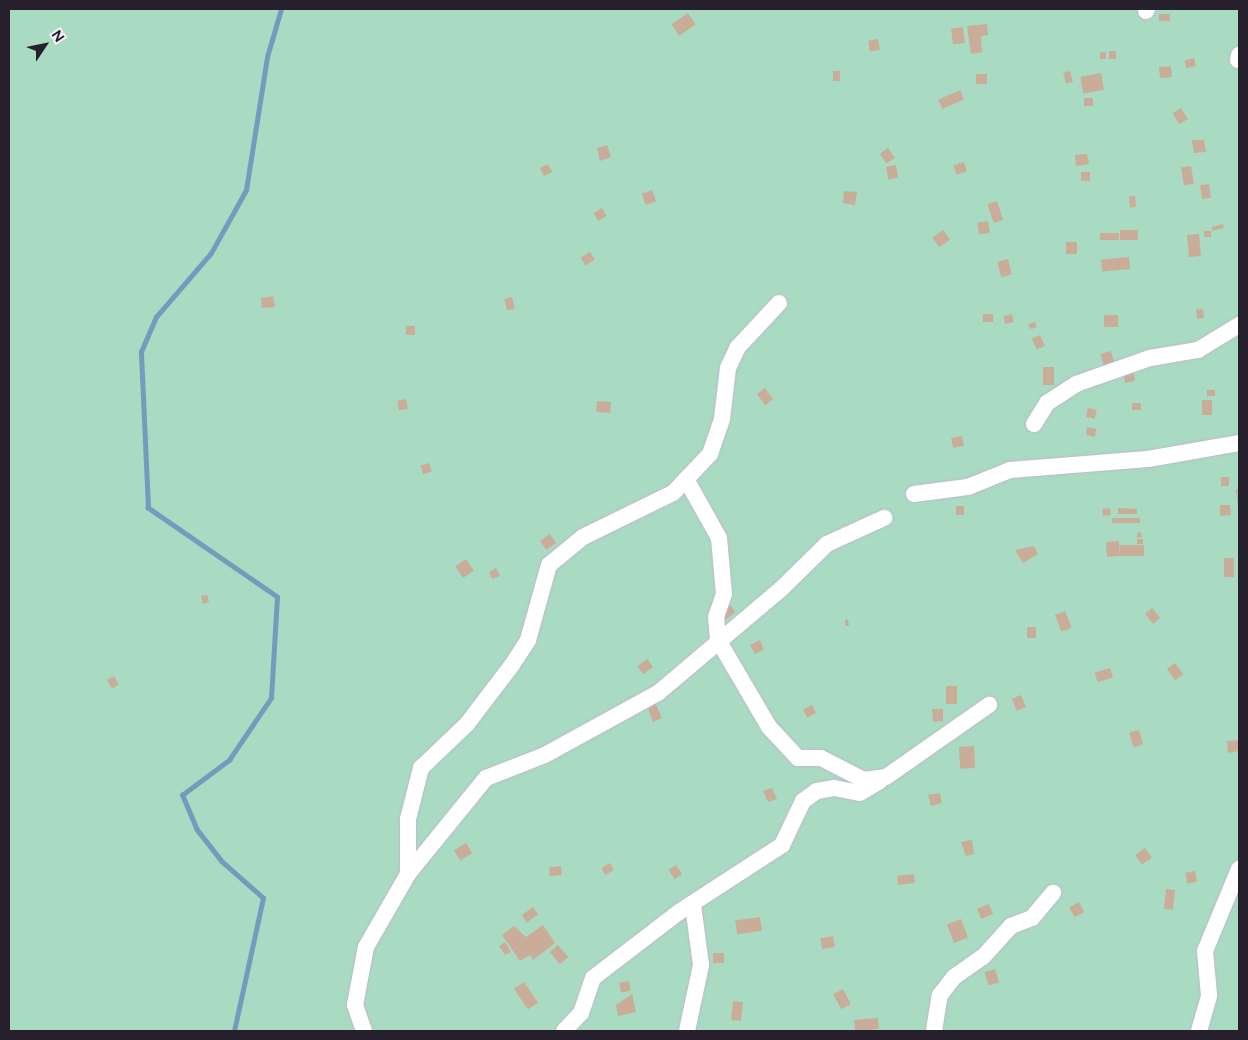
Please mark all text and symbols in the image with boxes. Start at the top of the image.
north arrow [20,20,70,70]
text: N [48,27,68,46]

